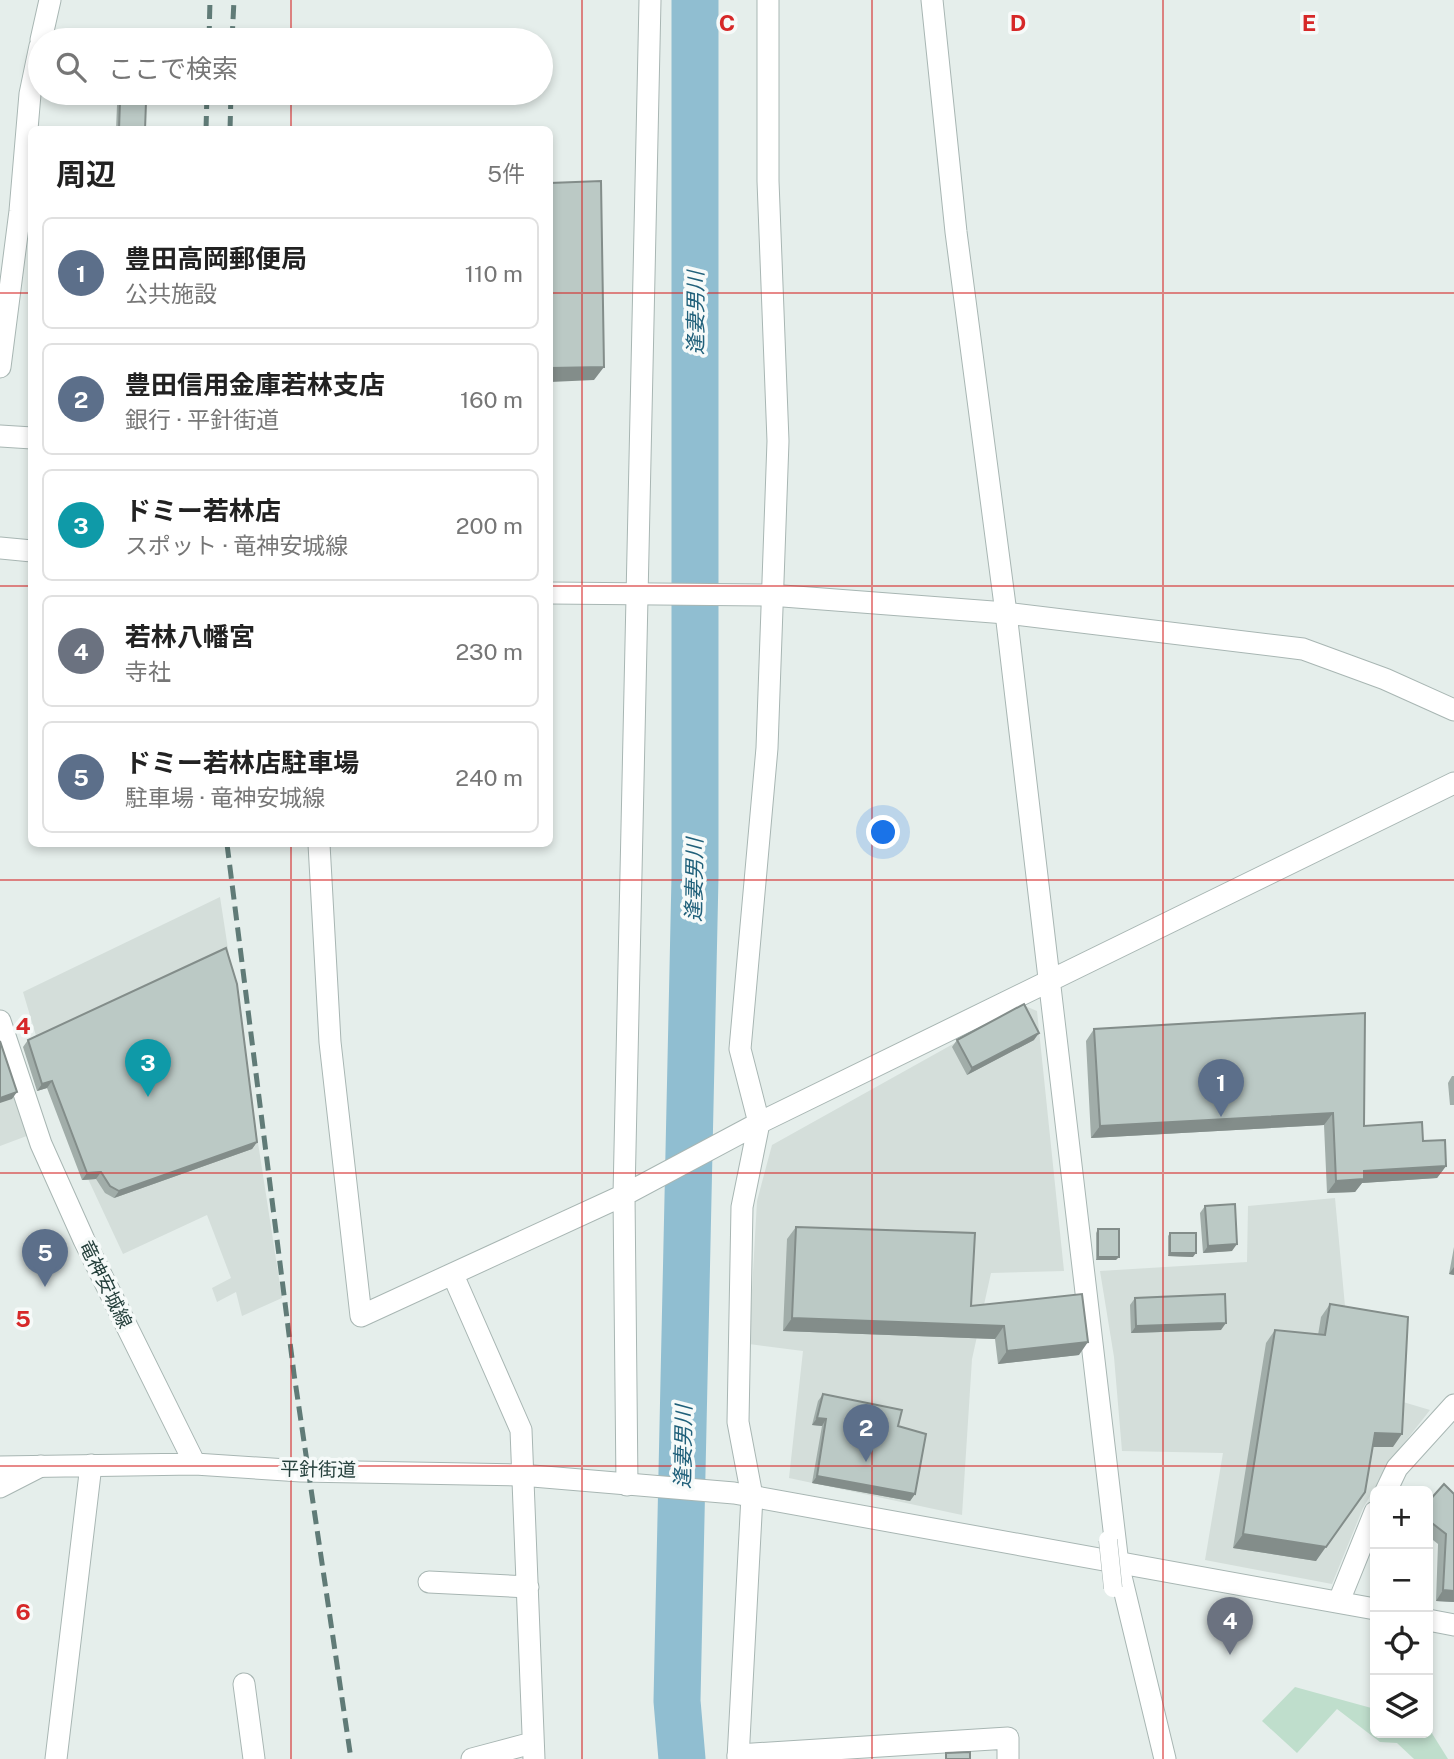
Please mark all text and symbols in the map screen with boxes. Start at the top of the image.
text: C [719,9,735,36]
text: D [1010,9,1026,36]
text: E [1302,9,1316,36]
search box [28,28,553,105]
icon: search [52,48,90,86]
text: ここで検索 [108,53,238,84]
text: 周辺 [56,156,116,192]
text: 5件 [487,160,525,187]
text: 豊田高岡郵便局 [125,243,307,274]
text: 1 [76,260,86,287]
text: 110 m [465,260,523,287]
water label: 逢妻男川 [683,269,708,355]
text: 公共施設 [125,280,217,307]
text: 豊田信用金庫若林支店 [125,369,385,400]
text: 2 [74,386,88,413]
text: 160 m [460,386,523,413]
text: 銀行 · 平針街道 [125,406,279,433]
text: ドミー若林店 [125,495,281,526]
text: 3 [73,512,89,539]
text: 200 m [456,512,523,539]
text: スポット · 竜神安城線 [125,532,348,559]
text: 若林八幡宮 [125,621,255,652]
text: 4 [73,638,89,665]
text: 230 m [455,638,523,665]
text: 寺社 [125,658,171,685]
text: ドミー若林店駐車場 [125,747,359,778]
text: 5 [73,764,89,791]
text: 240 m [455,764,523,791]
text: 駐車場 · 竜神安城線 [125,784,325,811]
your location [866,815,900,849]
water label: 逢妻男川 [681,836,707,922]
text: 4 [15,1012,31,1039]
pin: 3 [125,1039,171,1097]
pin: 1 [1198,1059,1244,1117]
pin: 5 [22,1229,68,1287]
street label: 竜神安城線 [75,1236,137,1332]
text: 5 [15,1305,31,1332]
water label: 逢妻男川 [670,1403,696,1489]
pin: 2 [843,1404,889,1462]
street label: 平針街道 [280,1457,356,1481]
map controls [1370,1486,1433,1738]
button: + [1370,1486,1433,1549]
button: − [1370,1549,1433,1612]
pin: 4 [1207,1597,1253,1655]
text: 6 [15,1598,31,1625]
button: locate [1370,1612,1433,1675]
button: layers [1370,1675,1433,1738]

